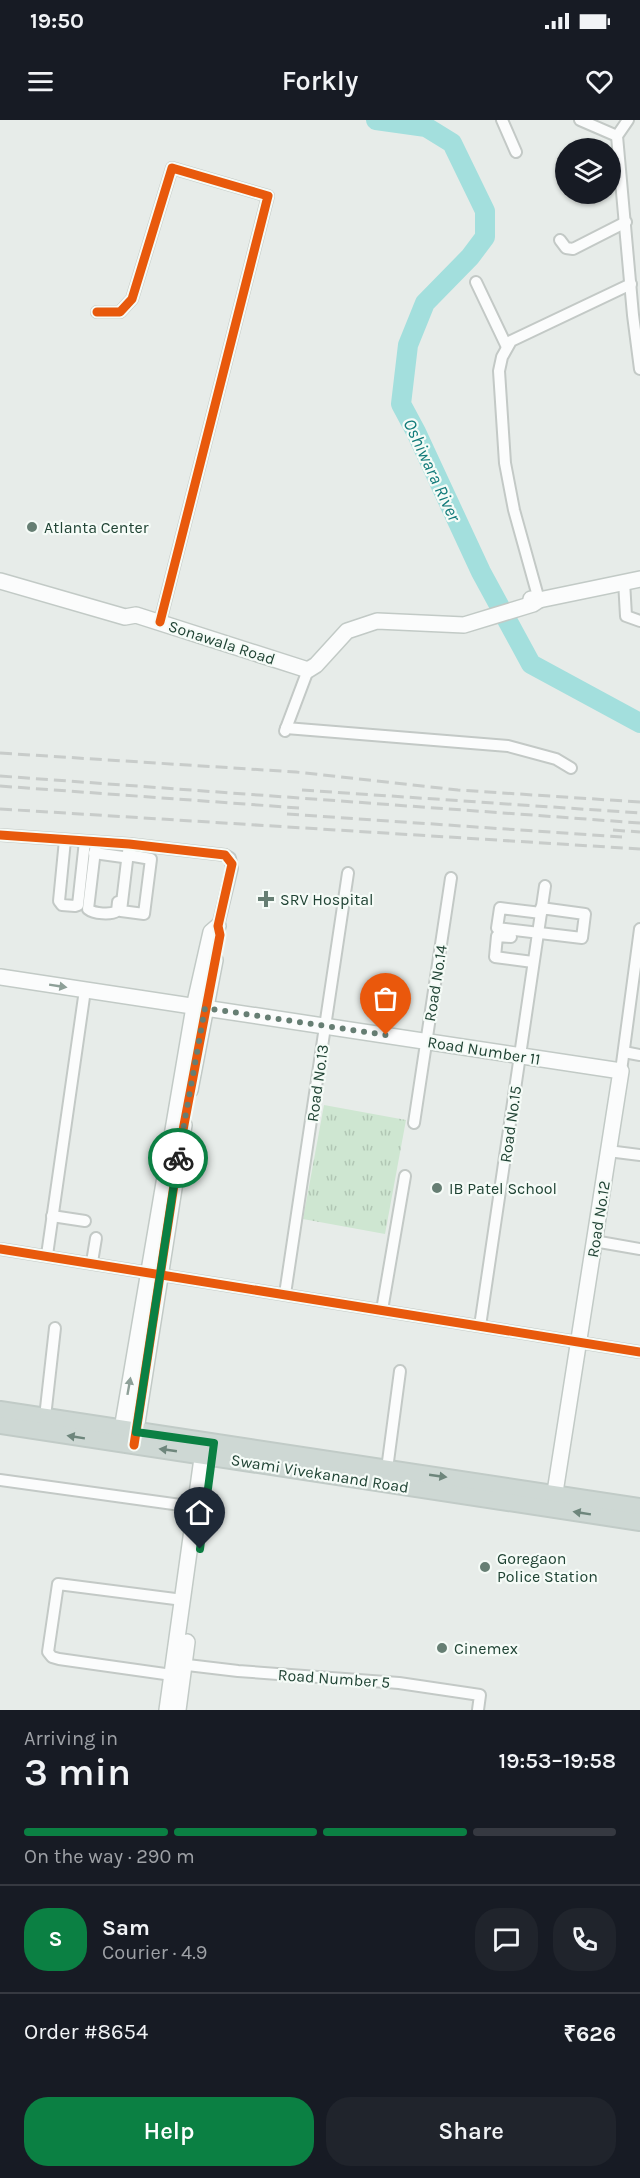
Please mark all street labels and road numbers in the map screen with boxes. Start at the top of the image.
street label: Sonawala Road [166,616,278,669]
street label: Road No.14 [420,943,451,1023]
street label: Road Number 11 [426,1032,542,1069]
street label: Road No.13 [303,1043,332,1123]
street label: Road No.15 [496,1084,525,1164]
street label: Road No.12 [583,1179,614,1259]
street label: Swami Vivekanand Road [230,1450,410,1497]
street label: Road Number 5 [277,1665,391,1692]

